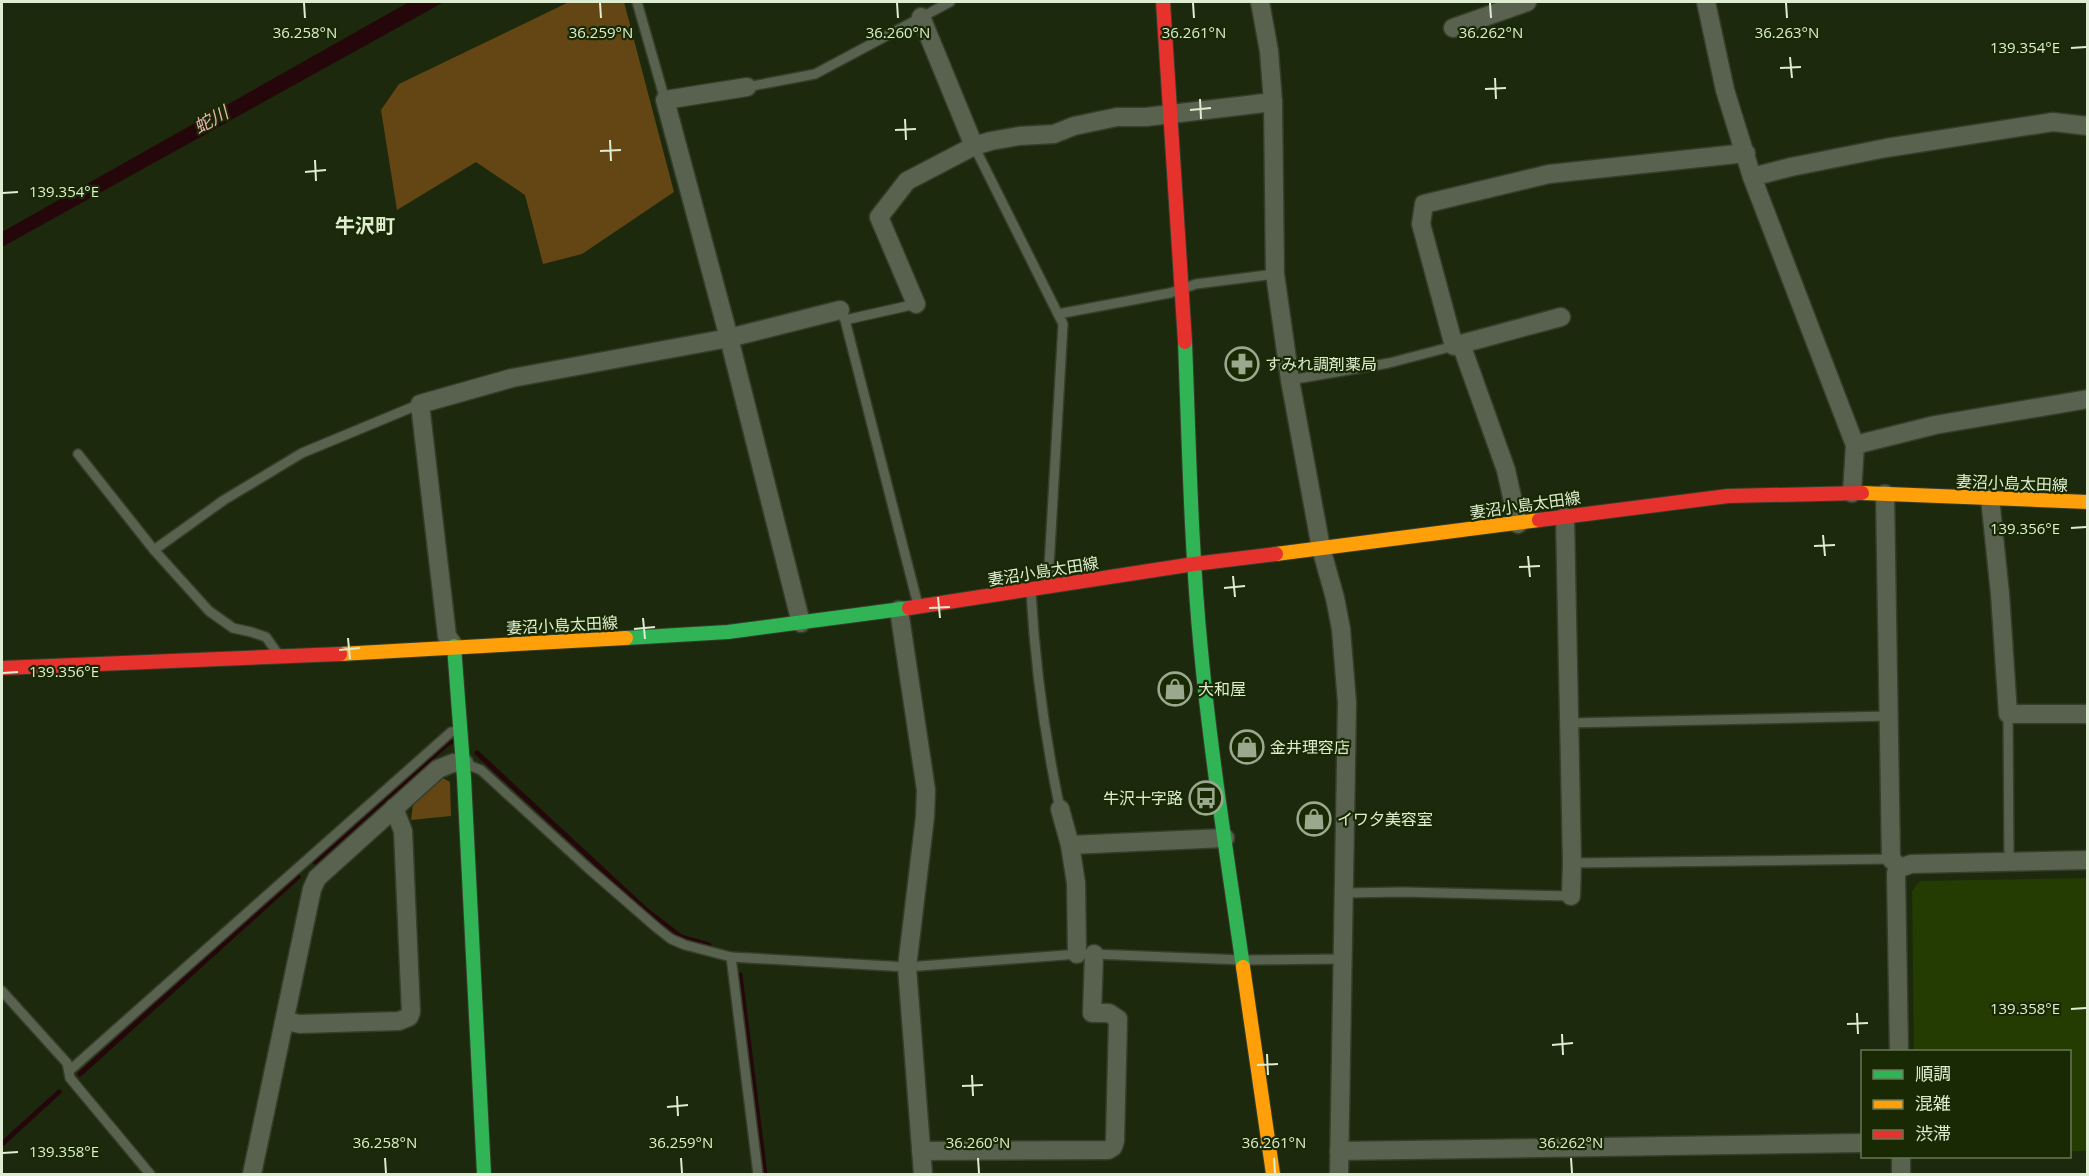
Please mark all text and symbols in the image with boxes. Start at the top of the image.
text: 36.258°N [273,22,337,42]
text: 36.259°N [569,22,633,42]
text: 36.260°N [866,22,930,42]
text: 36.261°N [1162,22,1226,42]
text: 36.262°N [1459,22,1523,42]
text: 36.263°N [1755,22,1819,42]
text: 139.354°E [1990,37,2060,57]
water label: 蛇川 [189,99,234,138]
text: 139.354°E [29,181,99,201]
district label: 牛沢町 [335,212,395,239]
pharmacy icon: すみれ調剤薬局 [1224,346,1260,382]
place label: すみれ調剤薬局 [1265,353,1377,375]
street label: 妻沼小島太田線 [1956,470,2068,496]
street label: 妻沼小島太田線 [1468,486,1582,524]
text: 139.356°E [1990,518,2060,538]
street label: 妻沼小島太田線 [986,551,1100,591]
street label: 妻沼小島太田線 [505,611,619,639]
text: 139.356°E [29,661,99,681]
shop icon: 大和屋 [1157,671,1193,707]
place label: 大和屋 [1198,678,1246,700]
shop icon: 金井理容店 [1229,729,1265,765]
place label: 金井理容店 [1270,736,1350,758]
bus stop icon: 牛沢十字路 [1188,780,1224,816]
place label: 牛沢十字路 [1103,787,1183,809]
shop icon: イワ夕美容室 [1296,801,1332,837]
place label: イワ夕美容室 [1337,808,1433,830]
text: 139.358°E [1990,998,2060,1018]
legend [1861,1050,2071,1158]
text: 順調 [1915,1061,1951,1085]
text: 混雑 [1915,1091,1951,1115]
text: 渋滞 [1915,1121,1951,1145]
text: 36.258°N [353,1132,417,1152]
text: 36.259°N [649,1132,713,1152]
text: 36.260°N [946,1132,1010,1152]
text: 36.261°N [1242,1132,1306,1152]
text: 36.262°N [1539,1132,1603,1152]
text: 139.358°E [29,1141,99,1161]

